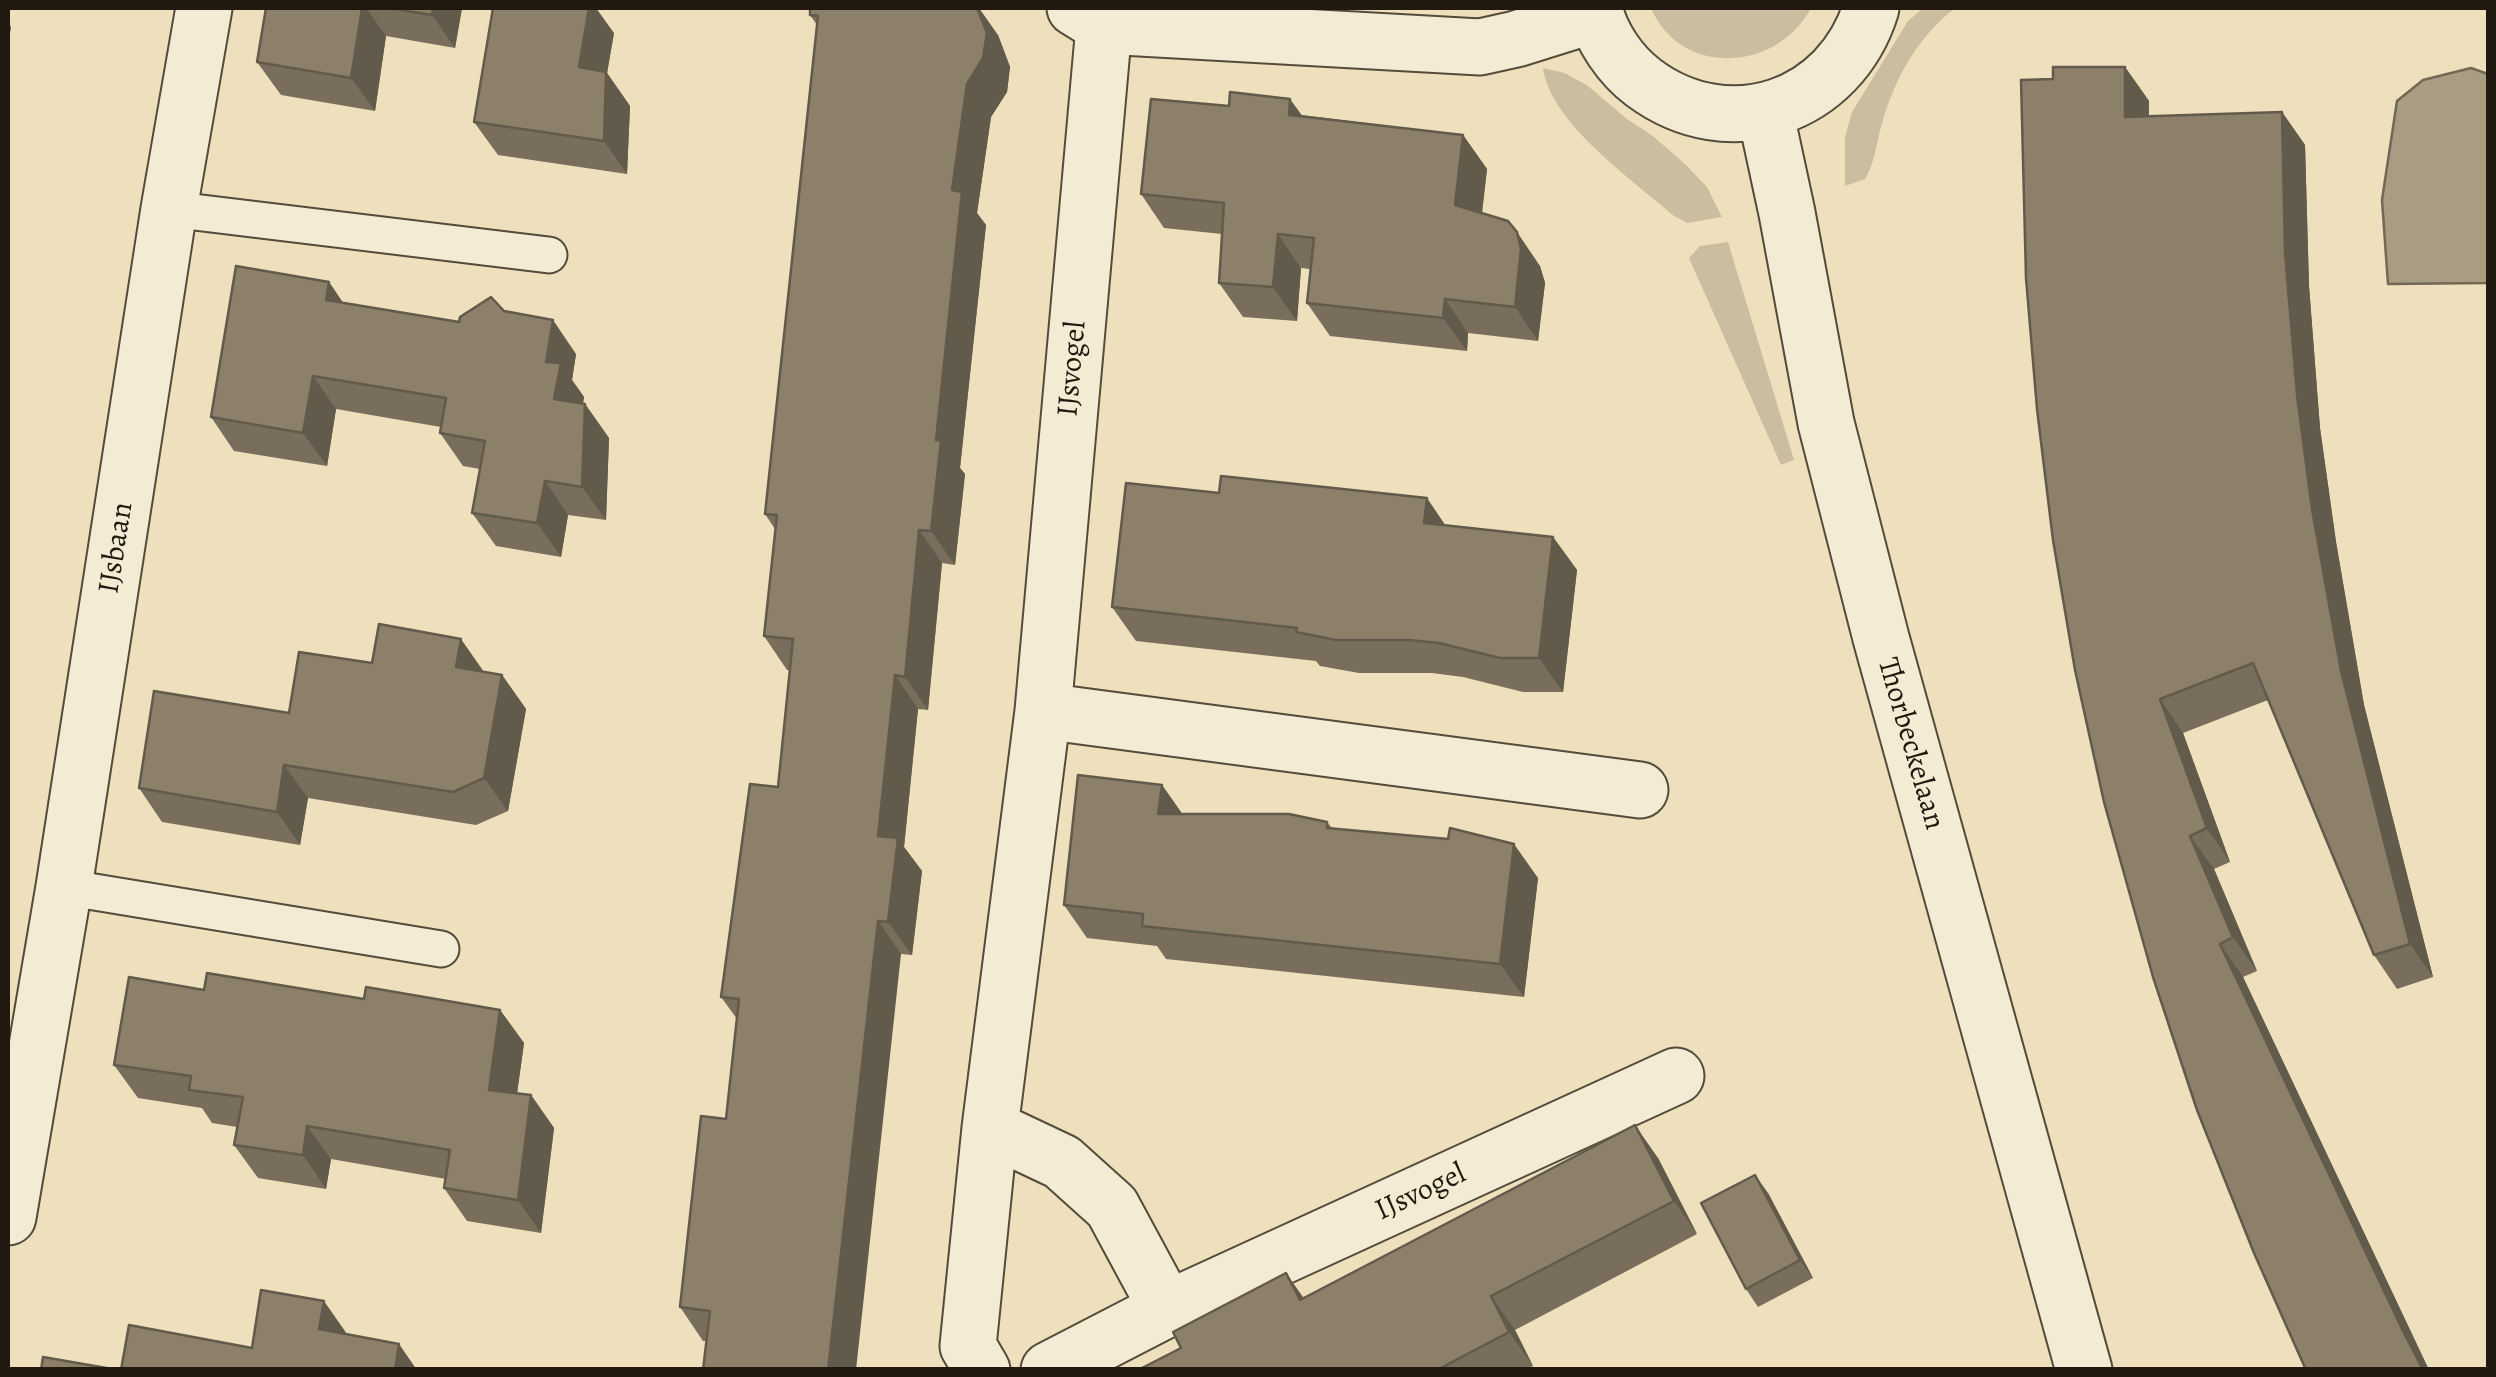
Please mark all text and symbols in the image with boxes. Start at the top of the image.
street label: IJsvogel [1051,320,1095,418]
street label: IJsbaan [92,500,142,596]
street label: Thorbeckelaan [1868,654,1952,834]
street label: IJsvogel [1370,1156,1472,1230]

